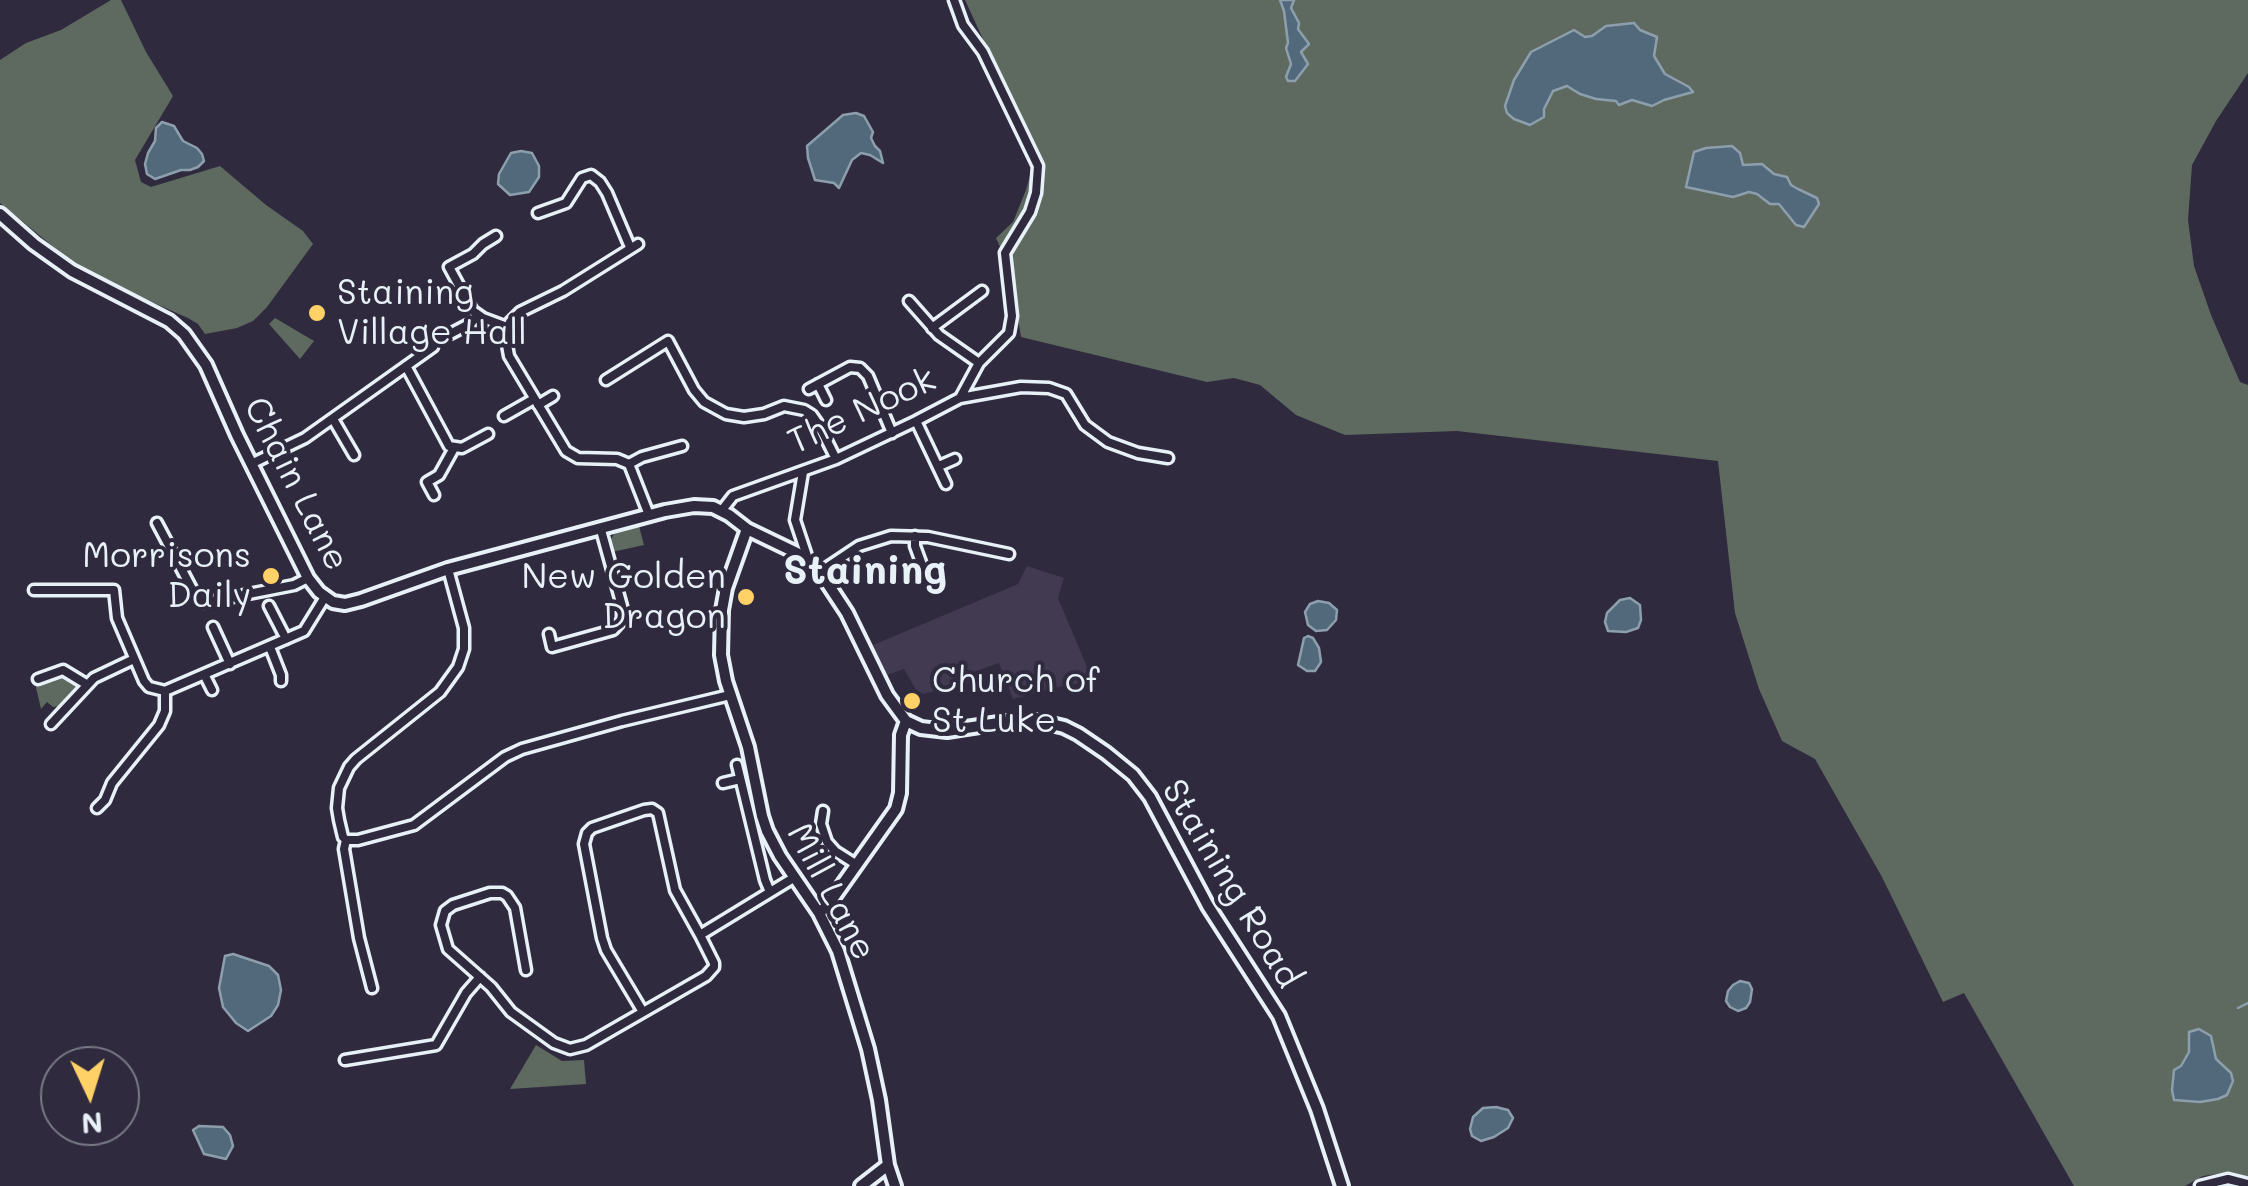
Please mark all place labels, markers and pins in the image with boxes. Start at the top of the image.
place label: Staining Village Hall [337,272,527,354]
marker: Staining Village Hall [306,302,328,324]
place label: Morrisons Daily [82,535,251,617]
place label: New Golden Dragon [521,556,726,638]
marker: Morrisons Daily [260,565,282,587]
marker: New Golden Dragon [735,586,757,608]
place label: Church of St Luke [932,660,1099,742]
marker: Church of St Luke [901,690,923,712]

